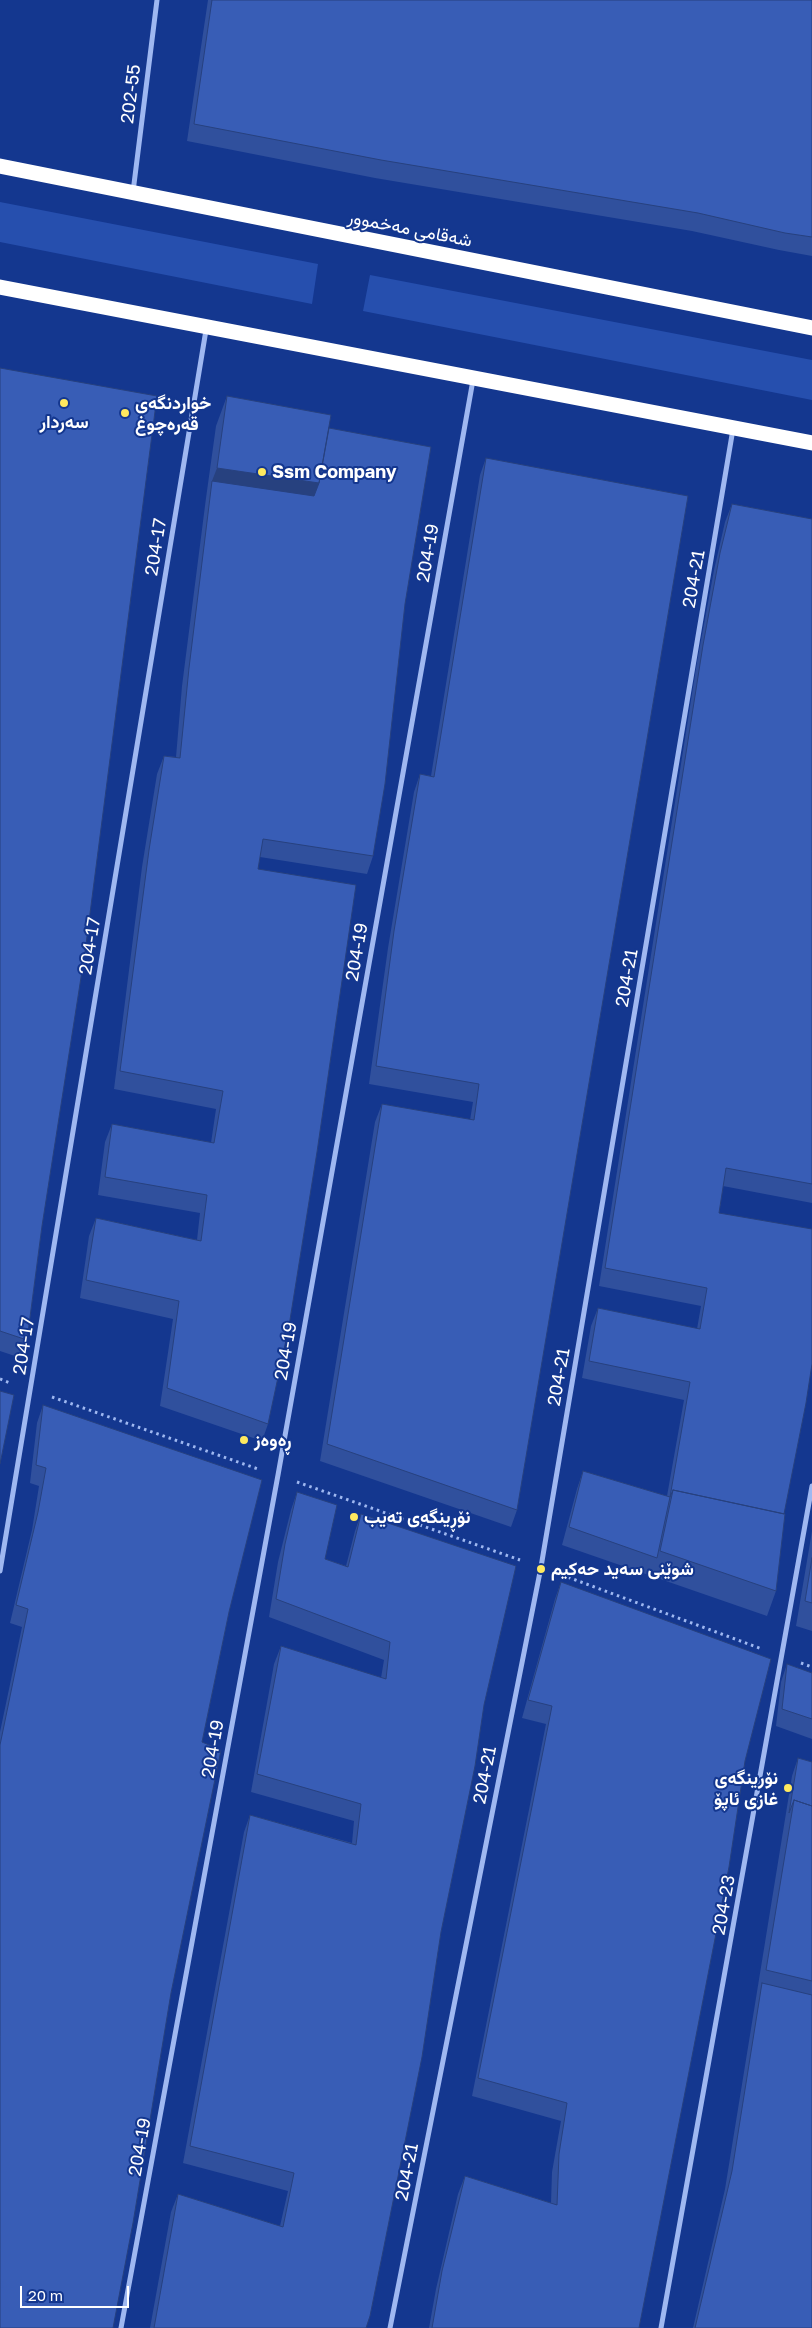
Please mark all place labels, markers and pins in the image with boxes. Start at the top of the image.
place label: خواردنگەی قەرەچوغ [135,392,211,434]
marker: سەردار [58,397,70,409]
marker: خواردنگەی قەرەچوغ [119,407,131,419]
place label: سەردار [39,411,89,433]
place label: Ssm Company [272,461,397,483]
marker: Ssm Company [256,466,268,478]
place label: ڕەوەز [254,1429,291,1451]
marker: ڕەوەز [238,1434,250,1446]
place label: نۆڕینگەی تەیب [364,1506,470,1528]
marker: نۆڕینگەی تەیب [348,1511,360,1523]
place label: شوێنی سەید حەکیم [551,1558,694,1580]
marker: شوێنی سەید حەکیم [535,1563,547,1575]
place label: نۆرینگەی غازی ئاپۆ [714,1767,778,1810]
marker: نۆرینگەی غازی ئاپۆ [782,1782,794,1794]

